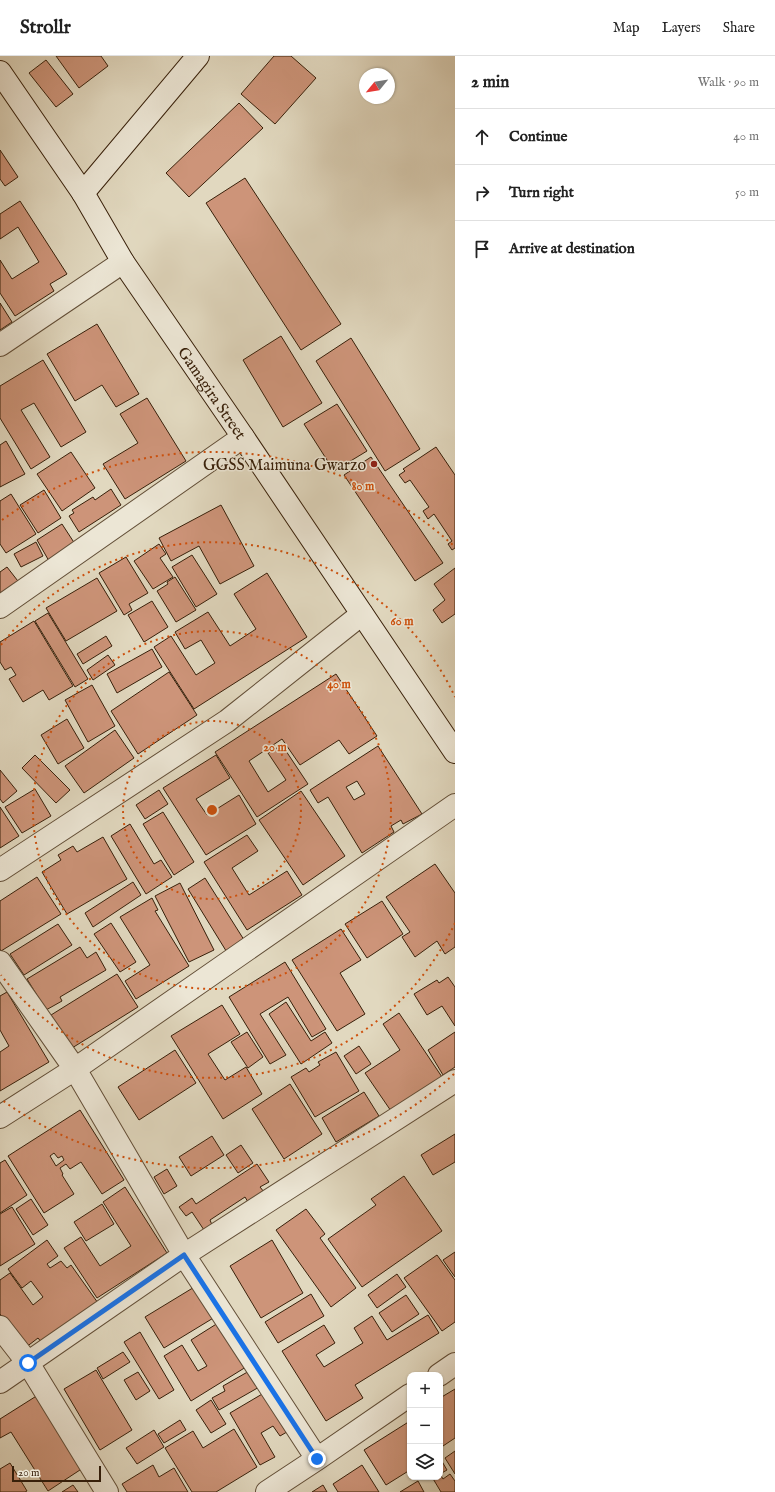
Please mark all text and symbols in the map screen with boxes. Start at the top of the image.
text: Strollr [20,16,71,40]
text: Map [613,19,640,37]
text: Layers [662,19,701,37]
text: Share [723,19,755,37]
north arrow [359,68,395,104]
text: 2 min [471,72,509,93]
text: Walk · 90 m [698,74,759,91]
icon: ahead [471,126,493,148]
text: Continue [509,127,567,146]
text: 40 m [733,128,759,145]
icon: right [471,182,493,204]
text: Turn right [509,183,574,202]
text: 50 m [735,184,759,201]
icon: arrive [471,238,493,260]
text: Arrive at destination [509,239,635,258]
street label: Gamagira Street [172,344,250,444]
place label: GGSS Maimuna Gwarzo [203,456,366,476]
marker: GGSS Maimuna Gwarzo [369,459,379,469]
text: 80 m [352,479,375,494]
text: 60 m [391,614,414,629]
text: 40 m [327,677,352,692]
text: 20 m [263,740,287,755]
centre of rings [205,803,219,817]
route start [19,1354,37,1372]
map controls [407,1372,443,1480]
button: + [407,1372,443,1408]
button: − [407,1408,443,1444]
button: layers [407,1444,443,1480]
route end [308,1450,326,1468]
scale bar [12,1464,101,1483]
text: 20 m [18,1466,39,1480]

